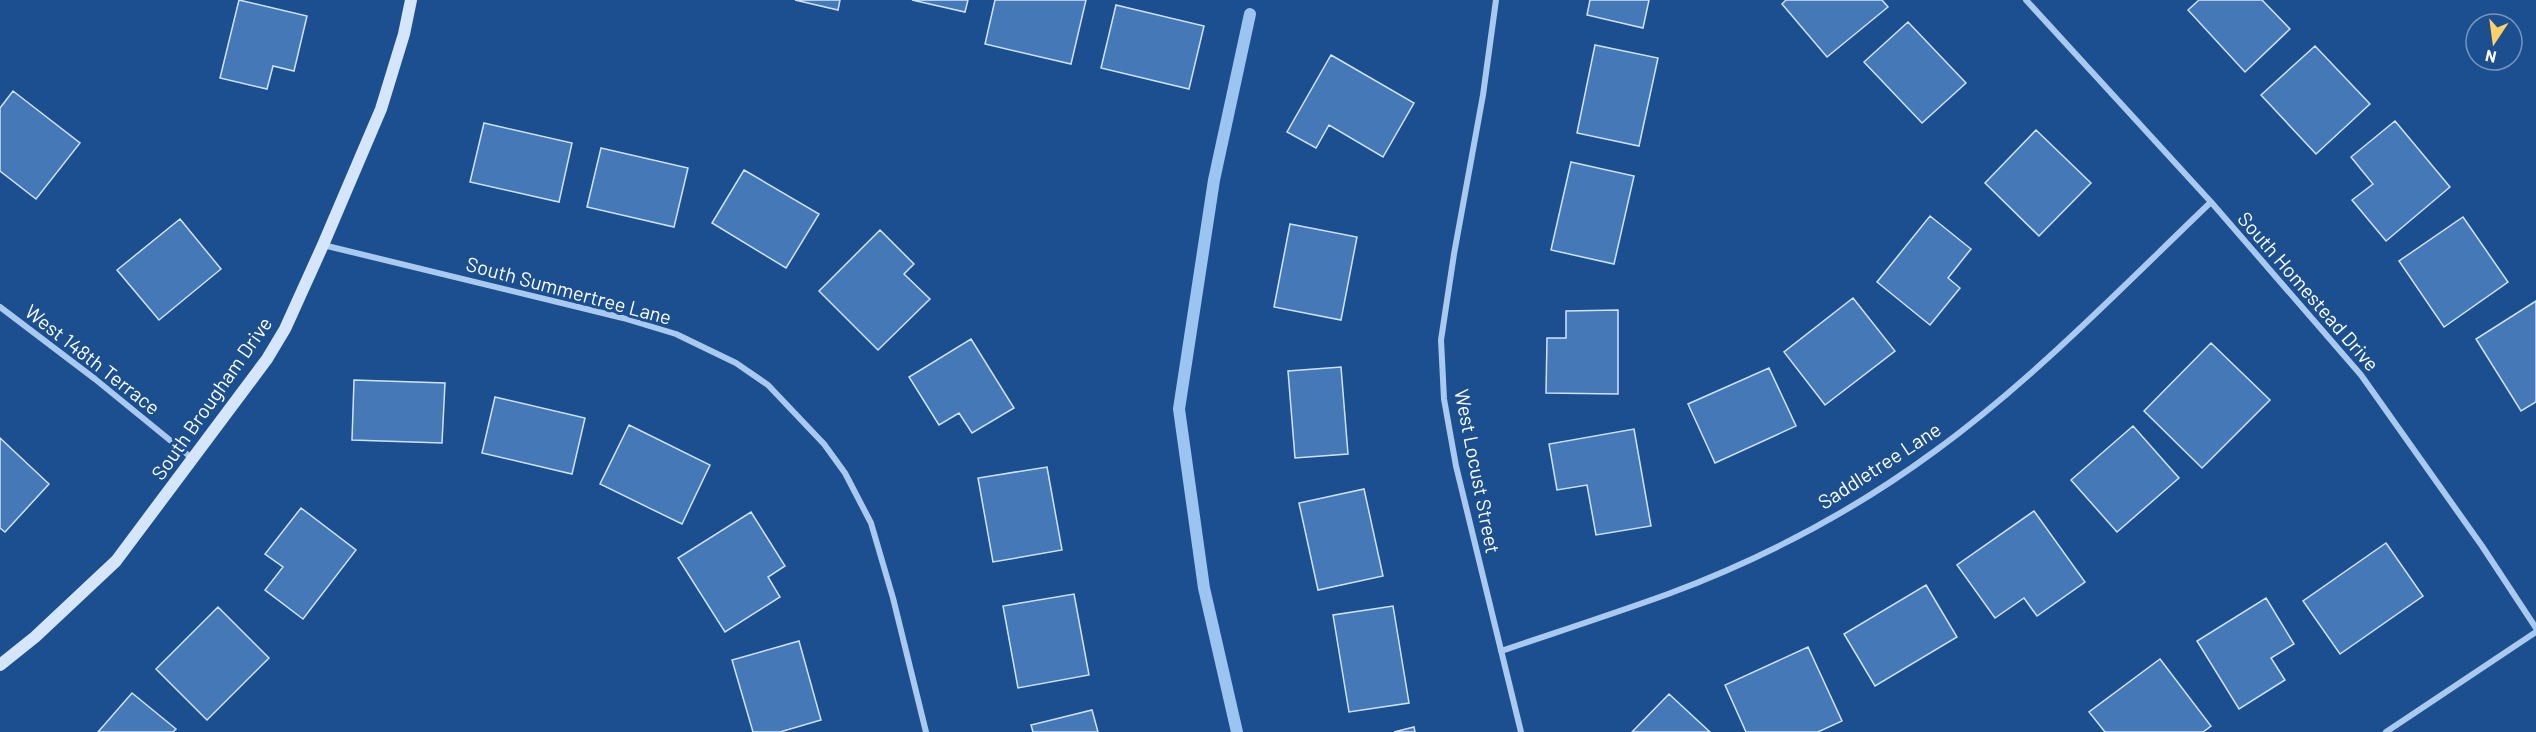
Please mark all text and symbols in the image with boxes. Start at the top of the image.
north arrow [2464,12,2524,72]
text: N [2483,47,2498,68]
street label: South Homestead Drive [2233,207,2385,375]
street label: South Summertree Lane [464,251,674,329]
street label: West 148th Terrace [21,299,165,419]
street label: South Brougham Drive [146,312,276,484]
street label: West Locust Street [1450,387,1506,555]
street label: Saddletree Lane [1813,416,1945,514]

